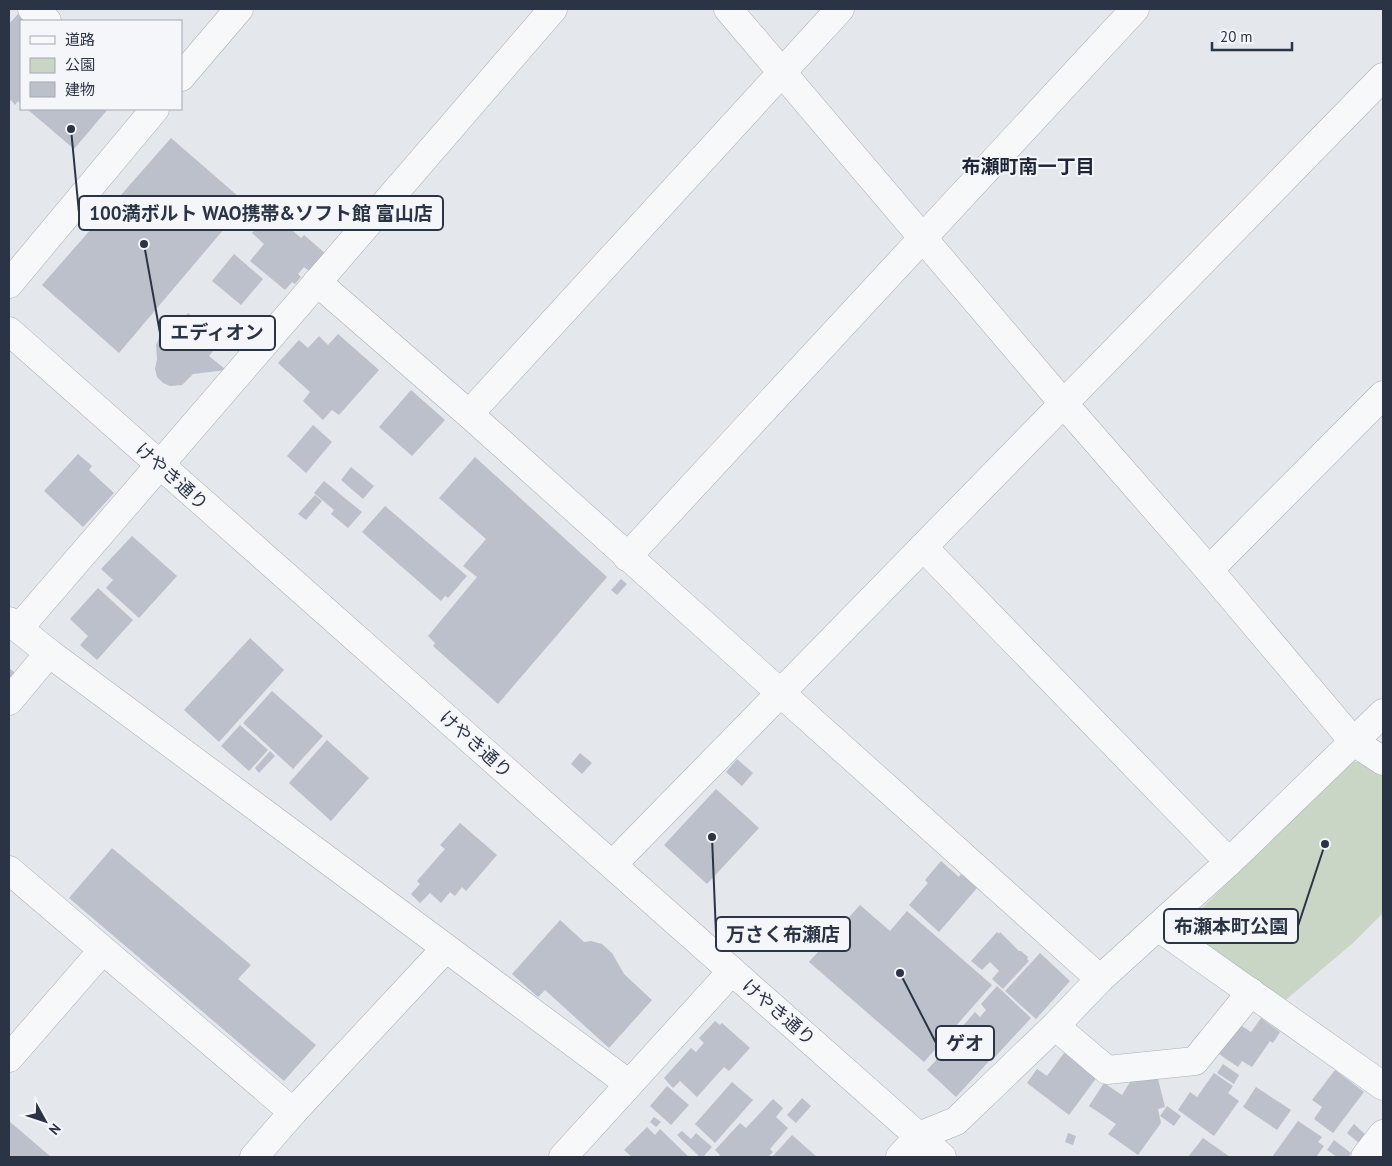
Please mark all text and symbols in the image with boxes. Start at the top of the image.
legend [20,20,182,110]
scale bar [1212,20,1292,52]
text: 20 m [1220,27,1253,46]
text: 道路 [65,30,95,49]
text: 公園 [65,55,95,74]
text: 建物 [65,80,95,99]
district label: 布瀬町南一丁目 [961,154,1095,178]
callout: 100満ボルト WAO携帯&ソフト館 富山店 [79,196,443,230]
text: 100満ボルト WAO携帯&ソフト館 富山店 [89,201,433,225]
callout: エディオン [160,316,275,350]
text: エディオン [170,320,264,344]
street label: けやき通り [131,437,213,515]
street label: けやき通り [435,705,517,783]
callout: 布瀬本町公園 [1164,909,1298,943]
text: 布瀬本町公園 [1174,914,1288,938]
callout: 万さく布瀬店 [716,917,850,951]
text: 万さく布瀬店 [726,922,840,946]
street label: けやき通り [737,974,821,1050]
callout: ゲオ [936,1026,994,1060]
text: ゲオ [946,1031,984,1055]
north arrow [20,1096,70,1146]
text: N [45,1120,65,1139]

